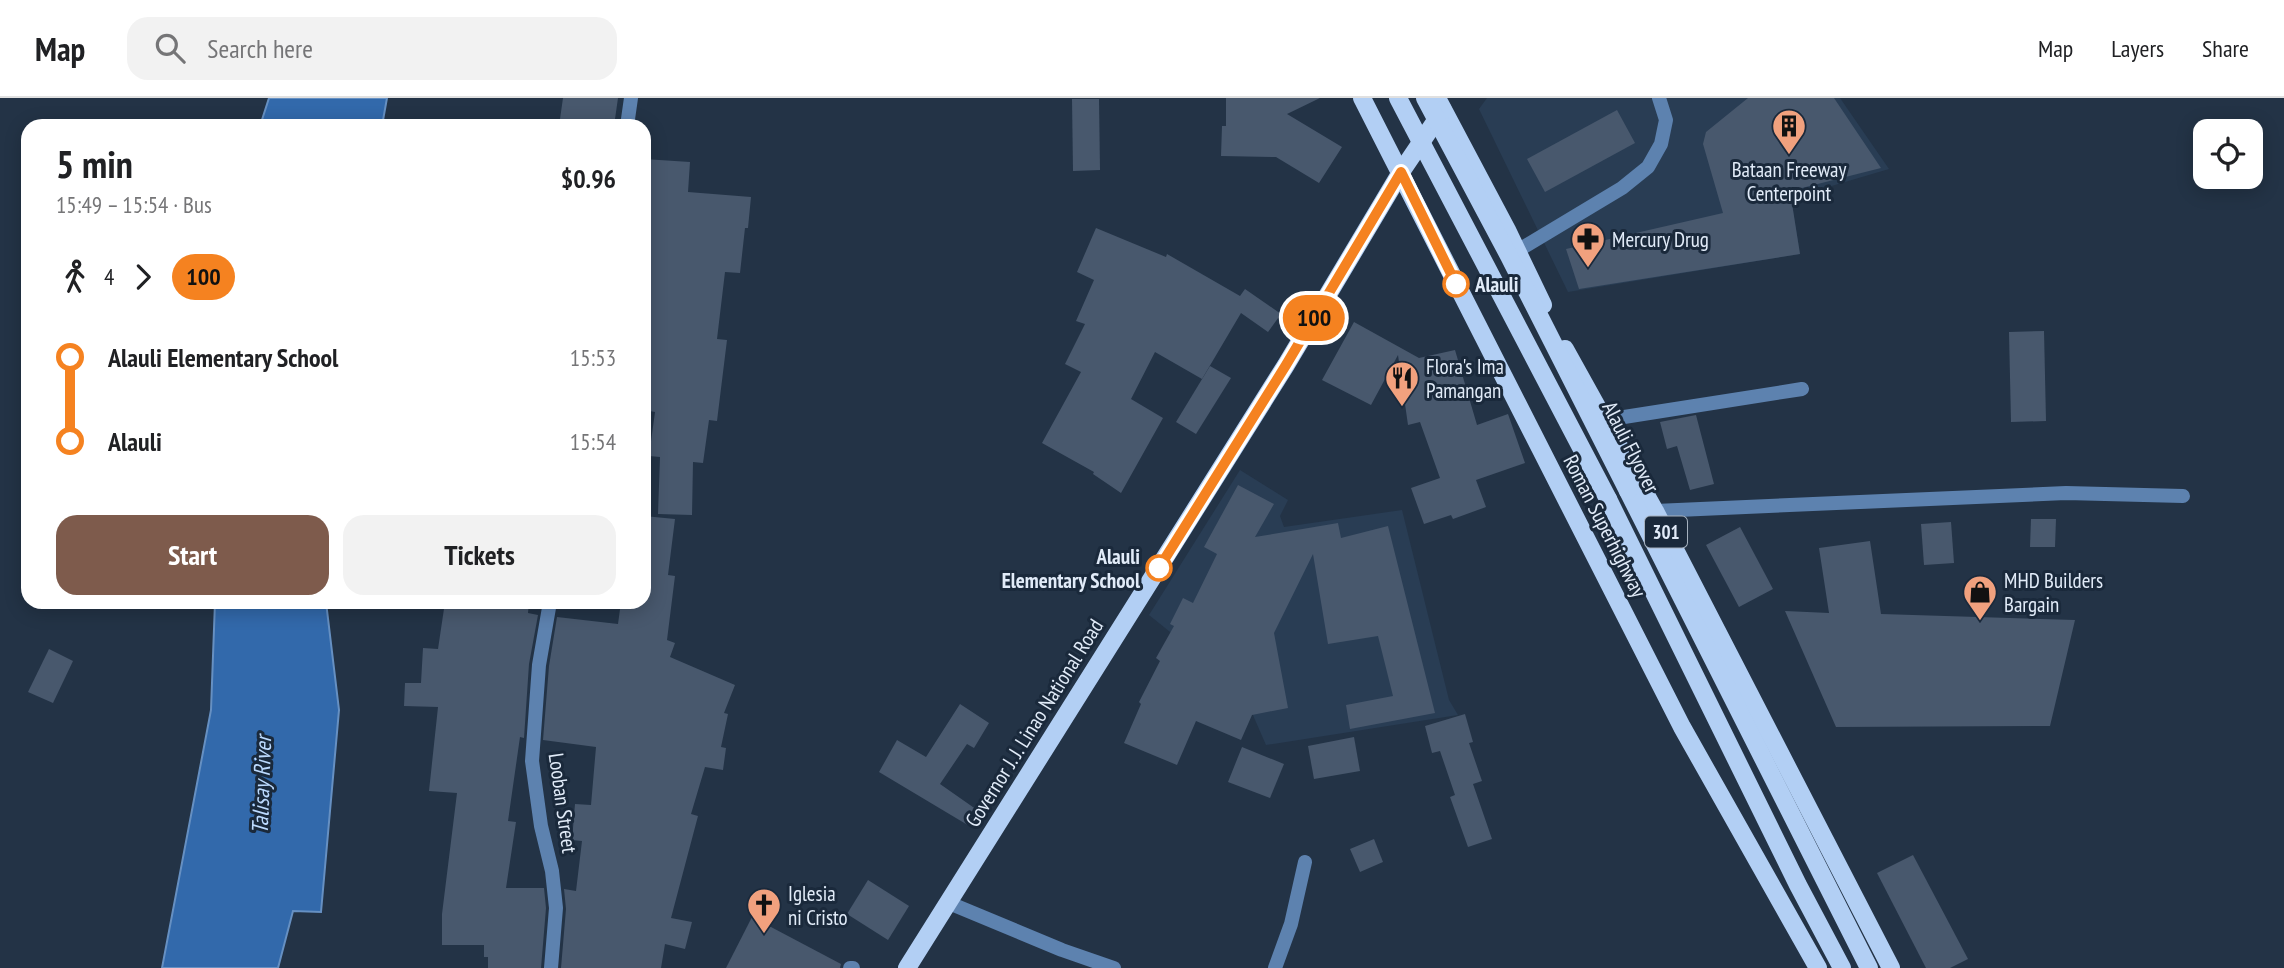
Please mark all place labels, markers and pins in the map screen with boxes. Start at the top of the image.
building icon: Bataan Freeway Centerpoint [1770,107,1808,156]
place label: Bataan Freeway Centerpoint [1732,156,1846,207]
pharmacy icon: Mercury Drug [1569,220,1607,269]
place label: Mercury Drug [1612,226,1709,253]
marker: Alauli [1443,271,1469,297]
place label: Alauli [1474,271,1519,298]
place label: Flora's Ima Pamangan [1426,353,1504,404]
restaurant icon: Flora's Ima Pamangan [1383,359,1421,408]
place label: Alauli Elementary School [1002,543,1141,594]
marker: Alauli Elementary School [1146,555,1172,581]
place label: MHD Builders Bargain [2004,567,2103,618]
shop icon: MHD Builders Bargain [1961,573,1999,622]
place label: Iglesia ni Cristo [788,880,848,931]
church icon: Iglesia ni Cristo [745,886,783,935]

